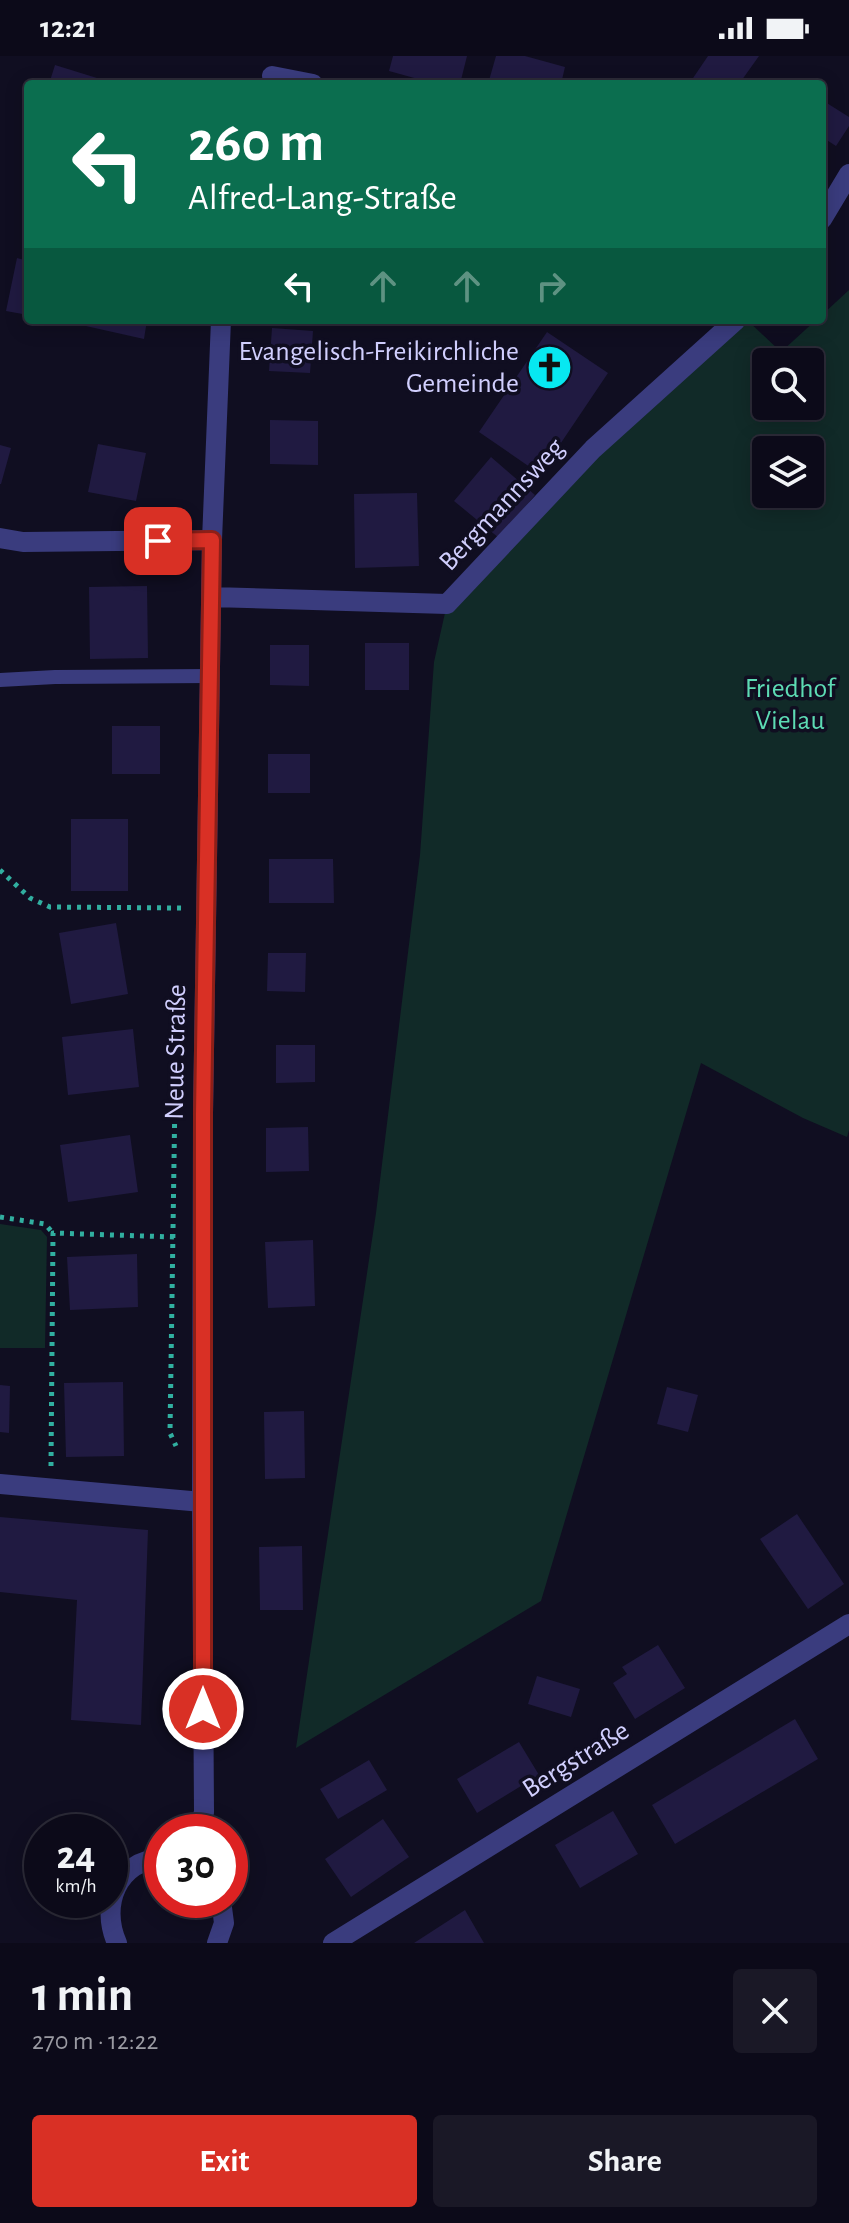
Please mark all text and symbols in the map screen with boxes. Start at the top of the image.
text: 12:21 [40,13,97,43]
icon: left [56,112,160,216]
text: 260 m [188,115,324,171]
text: Alfred-Lang-Straße [188,180,457,216]
icon: left [277,264,321,308]
icon: ahead [361,264,405,308]
icon: ahead [445,264,489,308]
icon: right [529,264,573,308]
place label: Evangelisch-Freikirchliche Gemeinde [239,338,519,398]
church icon: Evangelisch-Freikirchliche Gemeinde [526,344,574,392]
map controls [752,348,824,508]
button: search [752,348,824,420]
street label: Bergmannsweg [434,433,570,576]
button: layers [752,436,824,508]
pin [124,507,192,575]
icon: arrive [136,519,180,563]
park label: Friedhof Vielau [745,675,837,735]
street label: Neue Straße [161,984,191,1120]
position arrow [161,1667,245,1751]
street label: Bergstraße [518,1716,634,1804]
speed limit sign: 30 [144,1814,248,1918]
text: 24 [57,1836,95,1876]
text: km/h [55,1876,97,1896]
button: close [733,1969,817,2053]
text: 1 min [32,1972,133,2020]
text: 270 m · 12:22 [32,2028,158,2054]
button: Exit [32,2115,417,2207]
button: Share [433,2115,817,2207]

